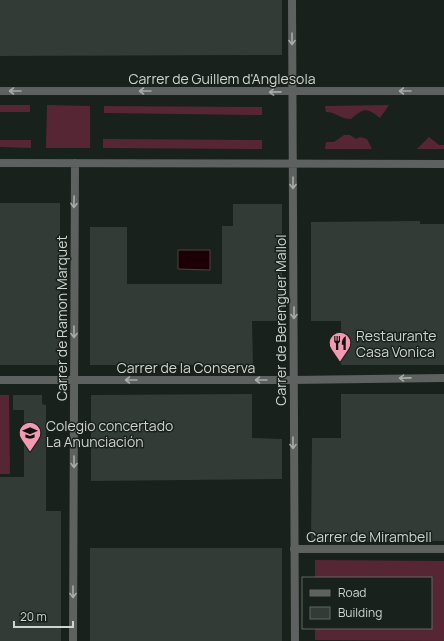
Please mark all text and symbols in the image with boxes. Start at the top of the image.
one-way arrow [288,32,296,45]
street label: Carrer de Guillem d'Anglesola [129,69,315,88]
one-way arrow [9,87,22,95]
one-way arrow [399,87,412,95]
one-way arrow [139,88,152,95]
one-way arrow [269,88,282,96]
one-way arrow [289,176,297,189]
one-way arrow [70,195,78,208]
street label: Carrer de Berenguer Mallol [271,234,290,406]
street label: Carrer de Ramon Marquet [52,235,71,401]
one-way arrow [290,306,298,319]
one-way arrow [70,325,78,338]
place label: Restaurante Casa Vonica [356,326,436,361]
restaurant icon: Restaurante Casa Vonica [327,330,353,363]
street label: Carrer de la Conserva [117,358,255,377]
one-way arrow [399,375,412,382]
one-way arrow [125,376,138,384]
one-way arrow [255,376,268,384]
place label: Colegio concertado La Anunciación [46,416,173,451]
school or university icon: Colegio concertado La Anunciación [17,420,43,453]
one-way arrow [289,436,297,449]
one-way arrow [70,455,78,468]
street label: Carrer de Mirambell [306,527,432,546]
legend [302,577,432,629]
text: Road [338,584,366,601]
one-way arrow [69,585,77,598]
scale bar [14,603,73,629]
text: Building [338,604,382,621]
text: 20 m [20,608,47,625]

